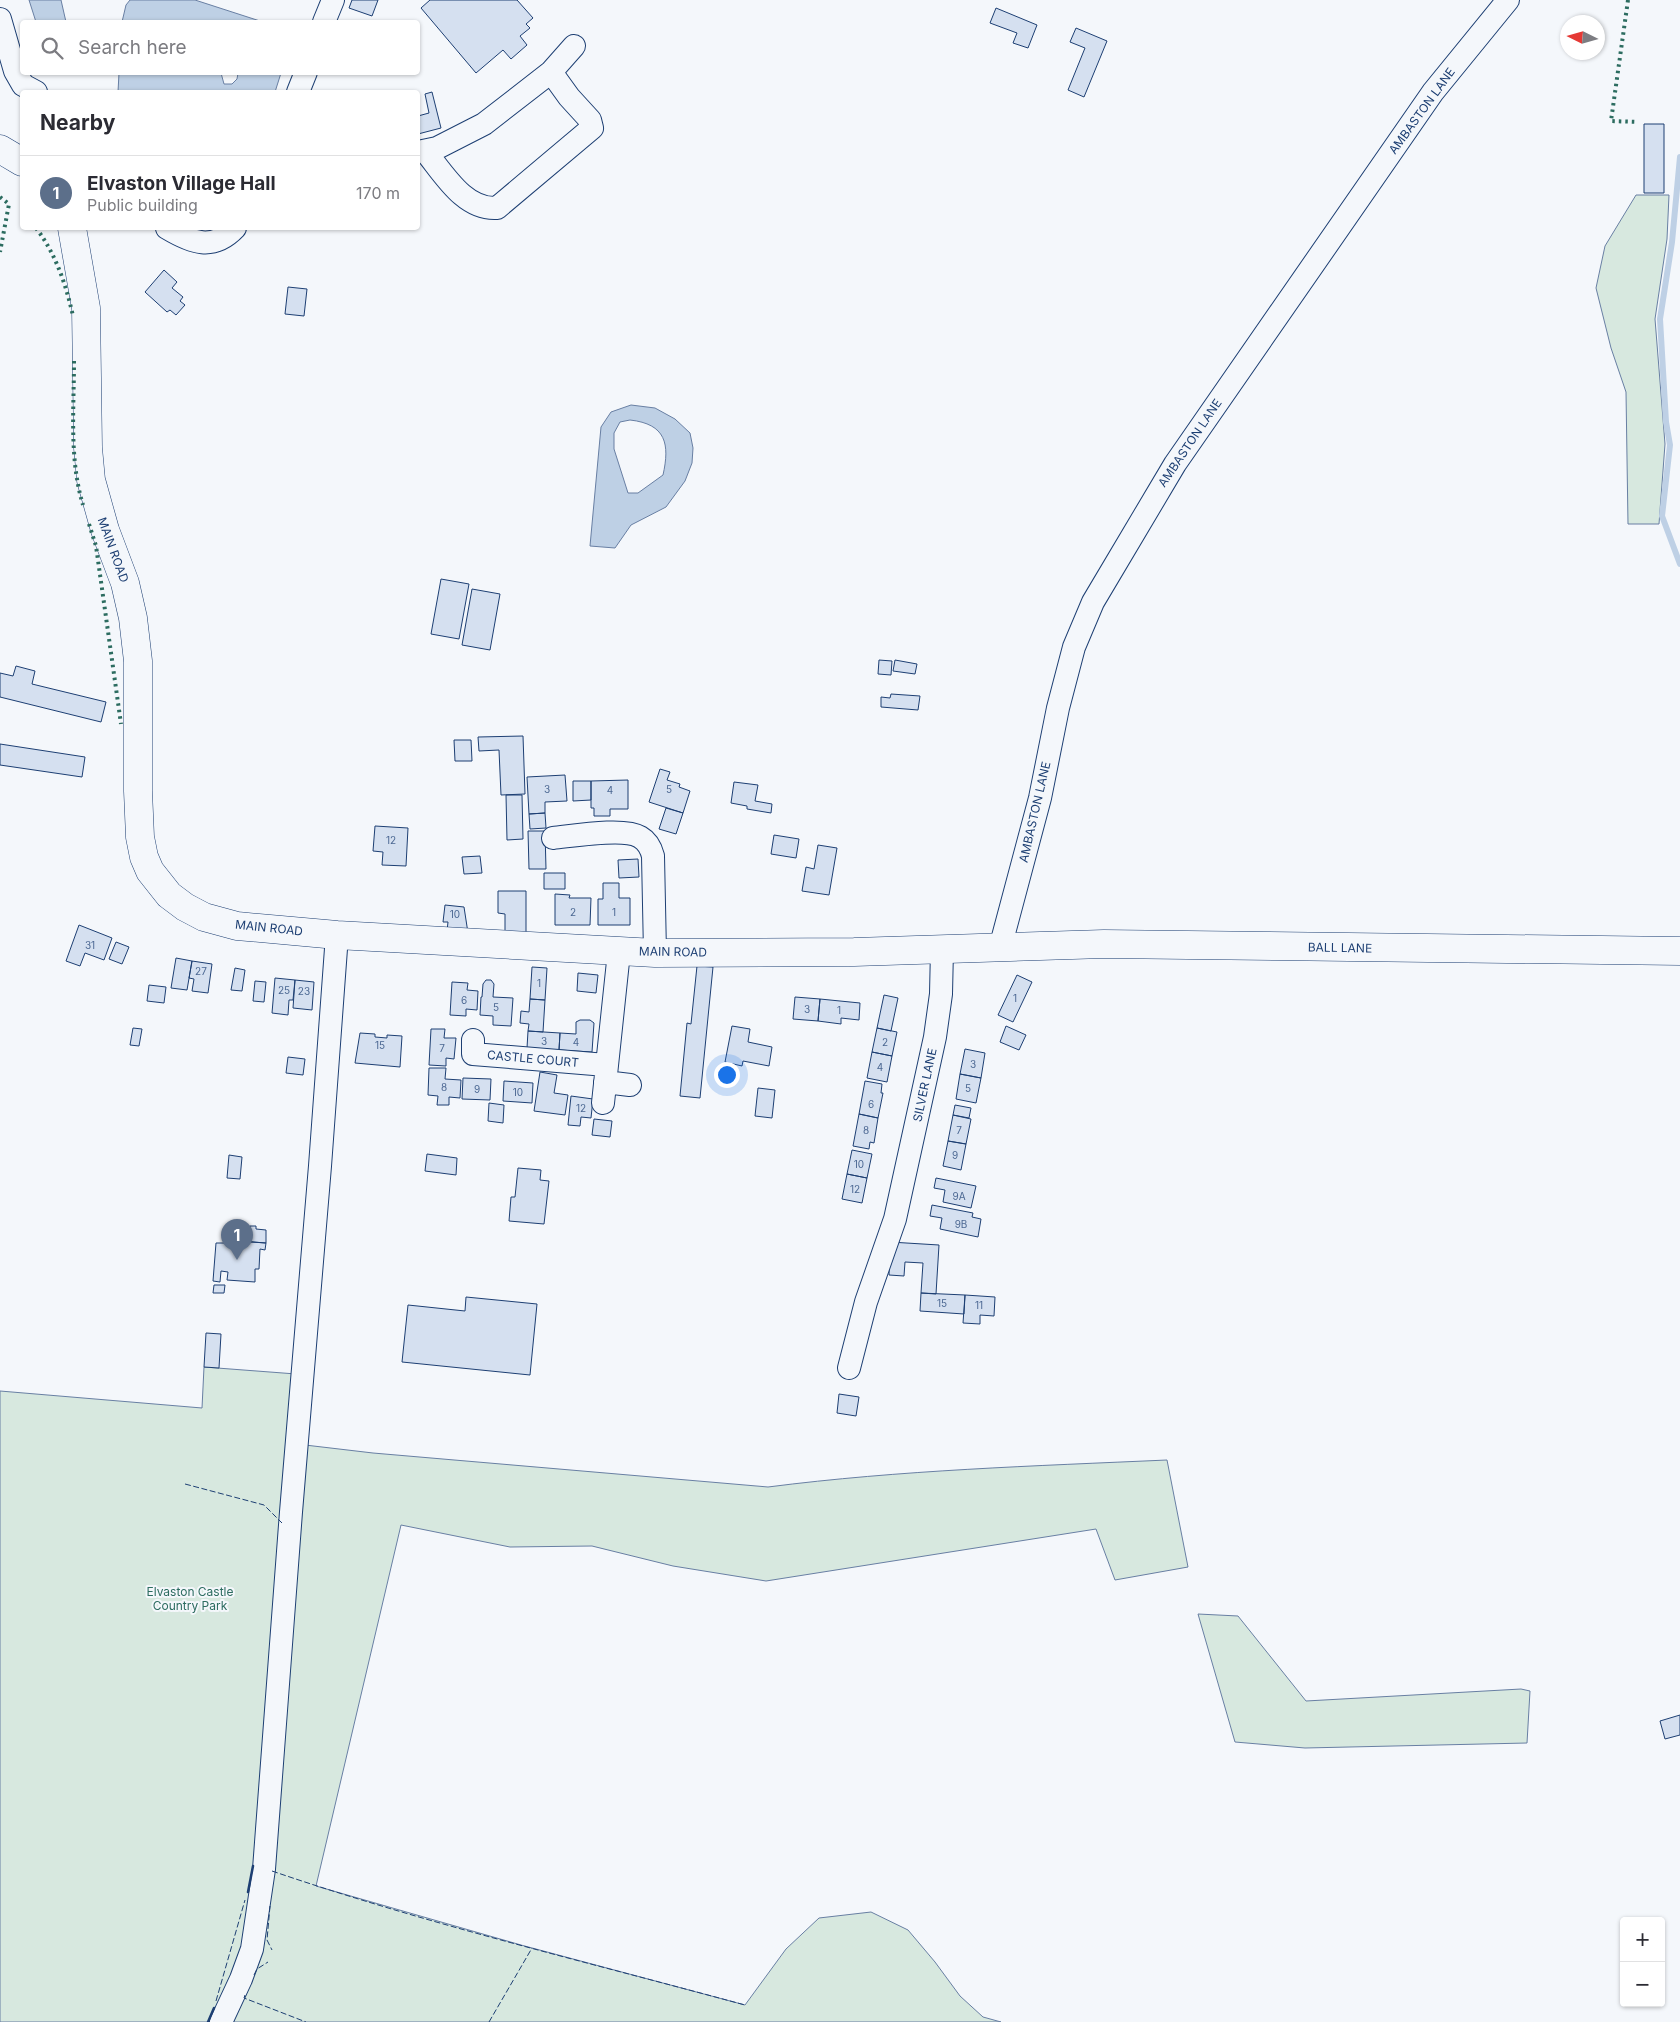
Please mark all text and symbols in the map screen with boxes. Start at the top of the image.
north arrow [1560,15,1605,60]
search box [20,20,420,75]
icon: search [38,34,66,62]
text: Search here [78,36,187,59]
street label: AMBASTON LANE [1385,65,1458,157]
text: Nearby [40,110,115,135]
text: Elvaston Village Hall [87,172,276,195]
text: 1 [53,183,59,203]
text: 170 m [356,183,400,203]
text: Public building [87,195,198,215]
street label: AMBASTON LANE [1154,396,1225,490]
street label: MAIN ROAD [95,515,132,584]
street label: AMBASTON LANE [1016,760,1053,864]
house number: 3 [544,783,550,795]
house number: 5 [666,783,672,795]
house number: 4 [607,784,613,796]
house number: 12 [386,834,396,846]
house number: 2 [570,906,576,918]
house number: 1 [612,906,616,918]
house number: 10 [450,908,460,920]
street label: MAIN ROAD [234,916,304,939]
house number: 31 [85,939,95,951]
street label: BALL LANE [1308,939,1372,956]
street label: MAIN ROAD [639,943,707,960]
house number: 27 [195,965,207,977]
house number: 1 [537,977,541,989]
house number: 25 [278,984,290,996]
house number: 23 [298,985,310,997]
house number: 1 [1013,992,1017,1004]
house number: 6 [461,994,467,1006]
house number: 5 [493,1001,499,1013]
house number: 3 [804,1003,810,1015]
house number: 1 [837,1004,841,1016]
house number: 3 [541,1035,547,1047]
house number: 4 [573,1036,579,1048]
house number: 2 [882,1036,888,1048]
house number: 15 [375,1039,385,1051]
house number: 7 [439,1042,445,1054]
street label: CASTLE COURT [487,1047,580,1070]
street label: SILVER LANE [909,1047,940,1123]
house number: 3 [970,1058,976,1070]
house number: 4 [877,1061,883,1073]
your location [714,1062,740,1088]
house number: 8 [441,1081,447,1093]
house number: 5 [965,1082,971,1094]
house number: 9 [474,1083,480,1095]
house number: 10 [513,1086,523,1098]
house number: 6 [868,1098,874,1110]
house number: 12 [576,1102,586,1114]
house number: 8 [863,1124,869,1136]
house number: 7 [956,1124,962,1136]
house number: 9 [952,1149,958,1161]
house number: 10 [854,1158,864,1170]
house number: 12 [850,1183,860,1195]
house number: 9A [952,1190,966,1202]
house number: 9B [955,1218,967,1230]
pin: 1 [221,1219,253,1260]
house number: 15 [937,1297,947,1309]
house number: 11 [975,1299,983,1311]
park label: Elvaston Castle Country Park [146,1584,234,1613]
map controls [1620,1917,1665,2007]
button: + [1620,1917,1665,1962]
button: − [1620,1962,1665,2007]

